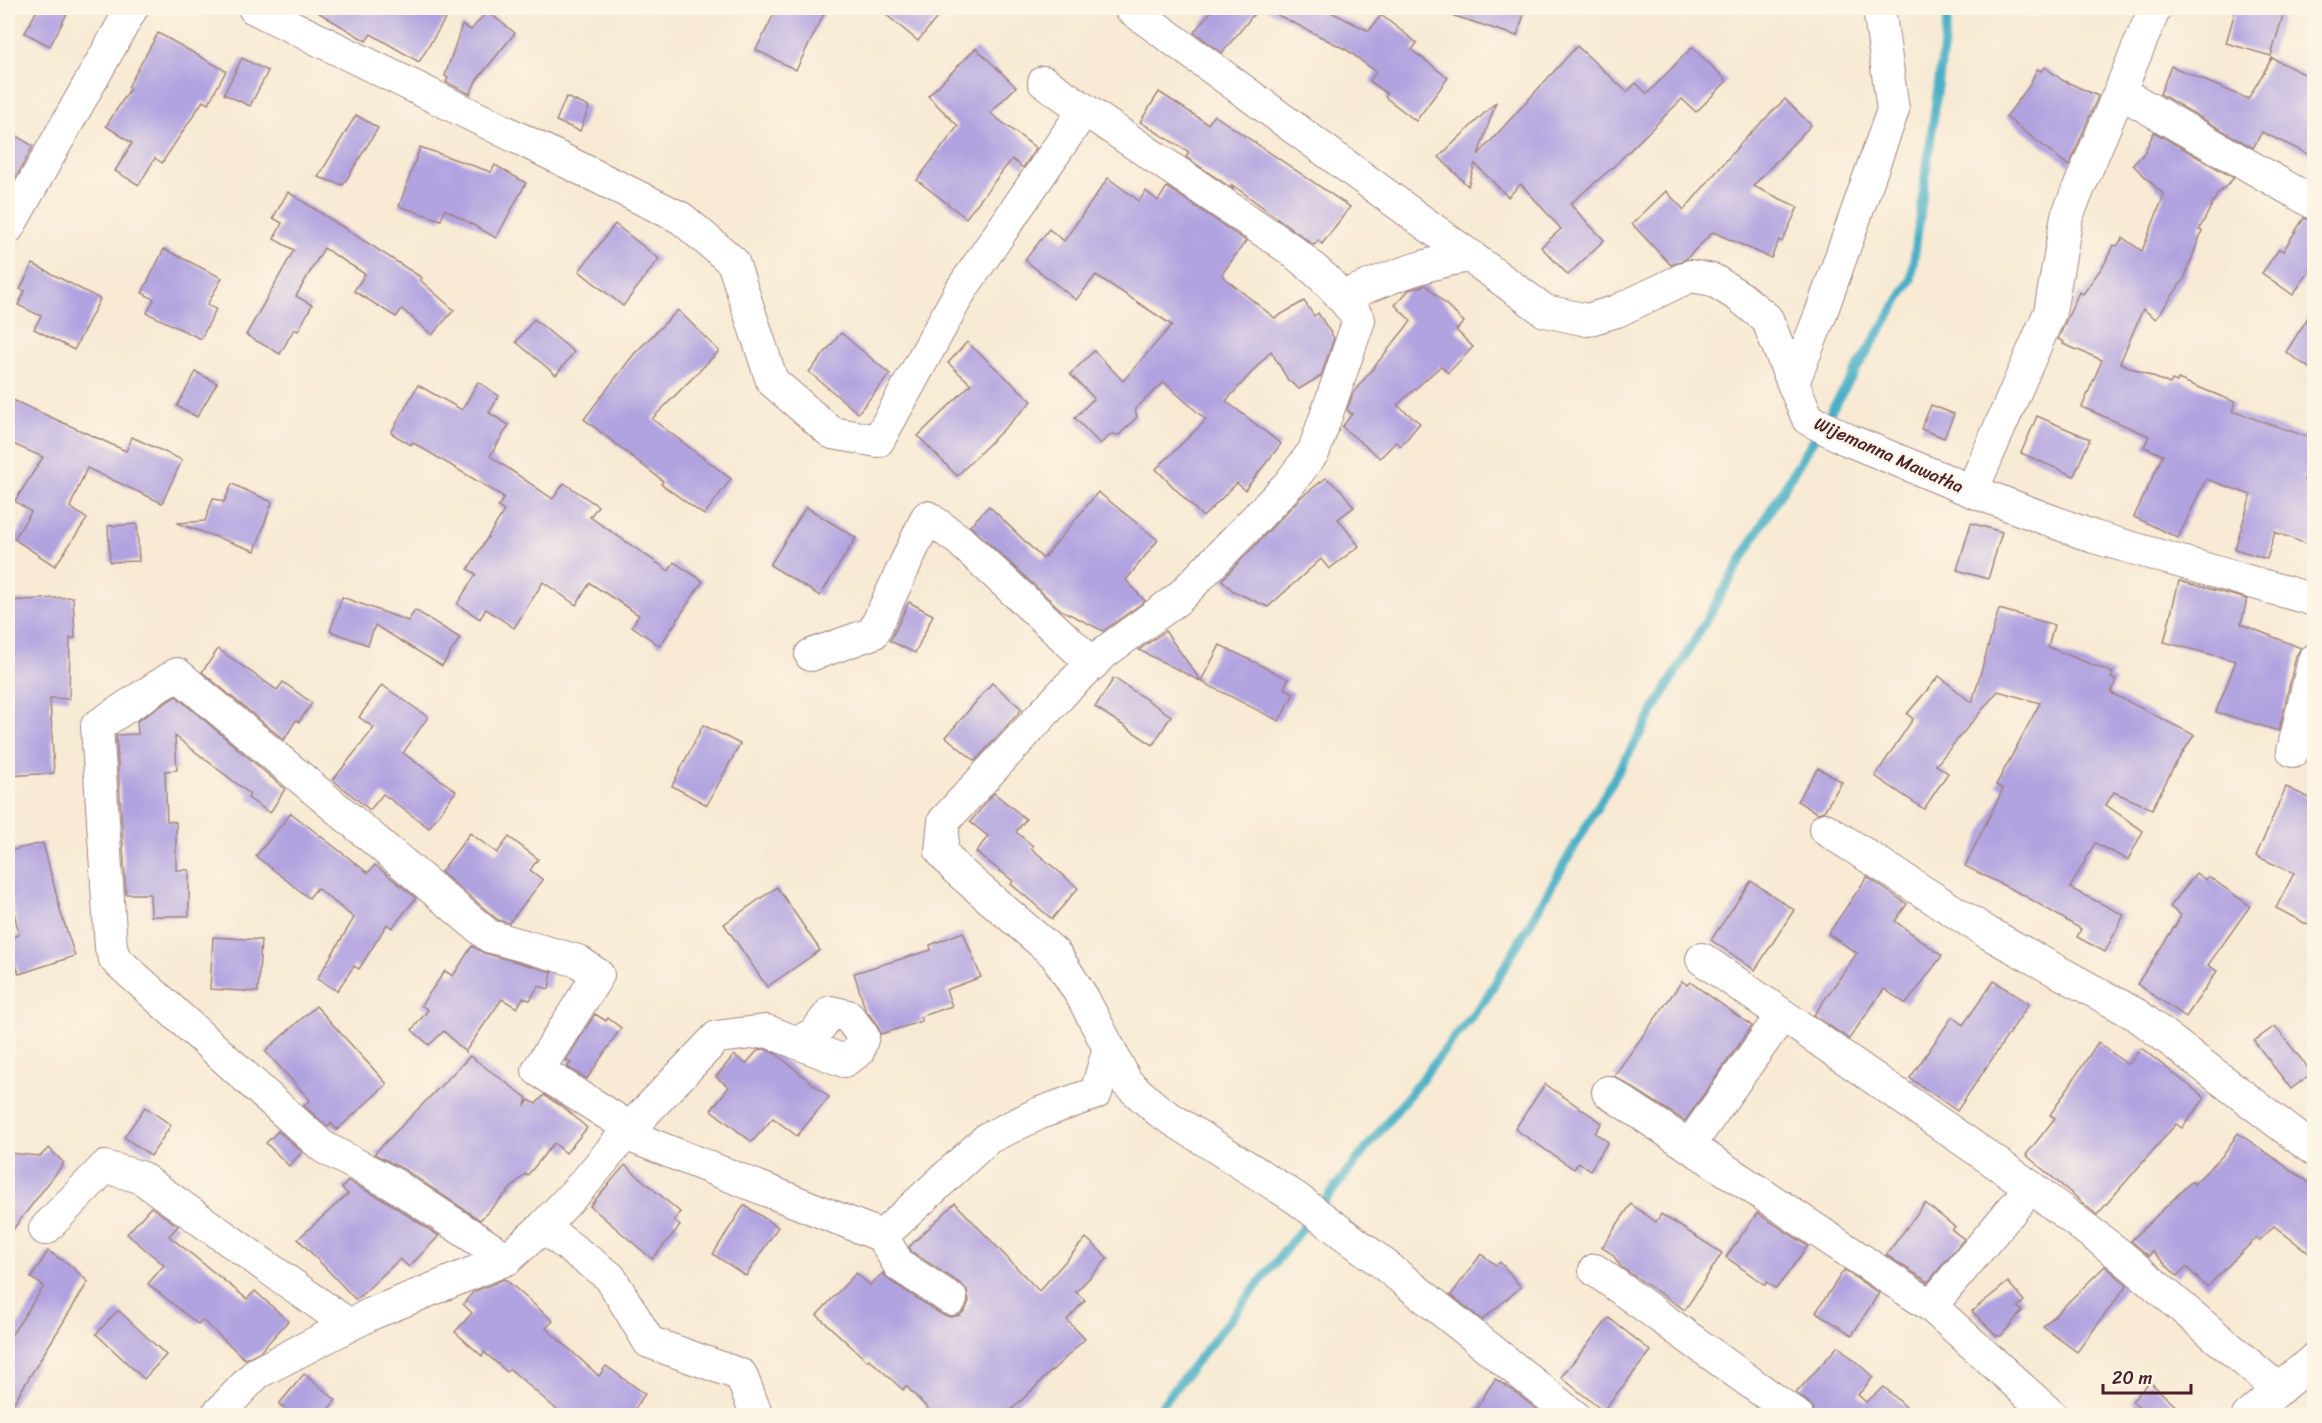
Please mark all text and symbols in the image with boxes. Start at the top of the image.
street label: Wijemanna Mawatha [1809,408,1969,502]
scale bar [2103,1357,2192,1395]
text: 20 m [2112,1362,2152,1394]

